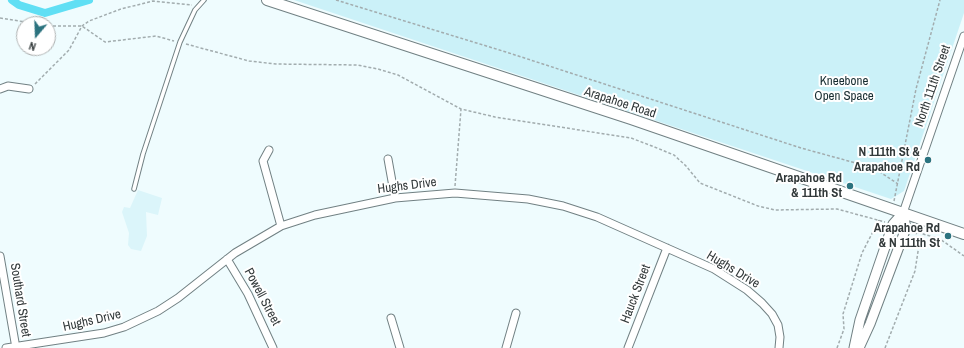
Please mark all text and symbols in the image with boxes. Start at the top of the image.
north arrow [16,16,56,56]
text: N [27,39,38,54]
street label: North 111th Street [912,43,954,129]
park label: Kneebone Open Space [814,74,874,105]
street label: Arapahoe Road [582,84,658,122]
place label: N 111th St & Arapahoe Rd [854,145,920,176]
marker: N 111th St & Arapahoe Rd [923,155,933,165]
place label: Arapahoe Rd & 111th St [776,171,842,202]
street label: Hughs Drive [377,175,437,197]
marker: Arapahoe Rd & 111th St [845,181,855,191]
place label: Arapahoe Rd & N 111th St [874,221,940,252]
marker: Arapahoe Rd & N 111th St [943,231,953,241]
street label: Hughs Drive [704,248,762,292]
street label: Southard Street [6,262,34,338]
street label: Hauck Street [618,262,654,326]
street label: Powell Street [240,266,284,328]
street label: Hughs Drive [61,307,123,335]

